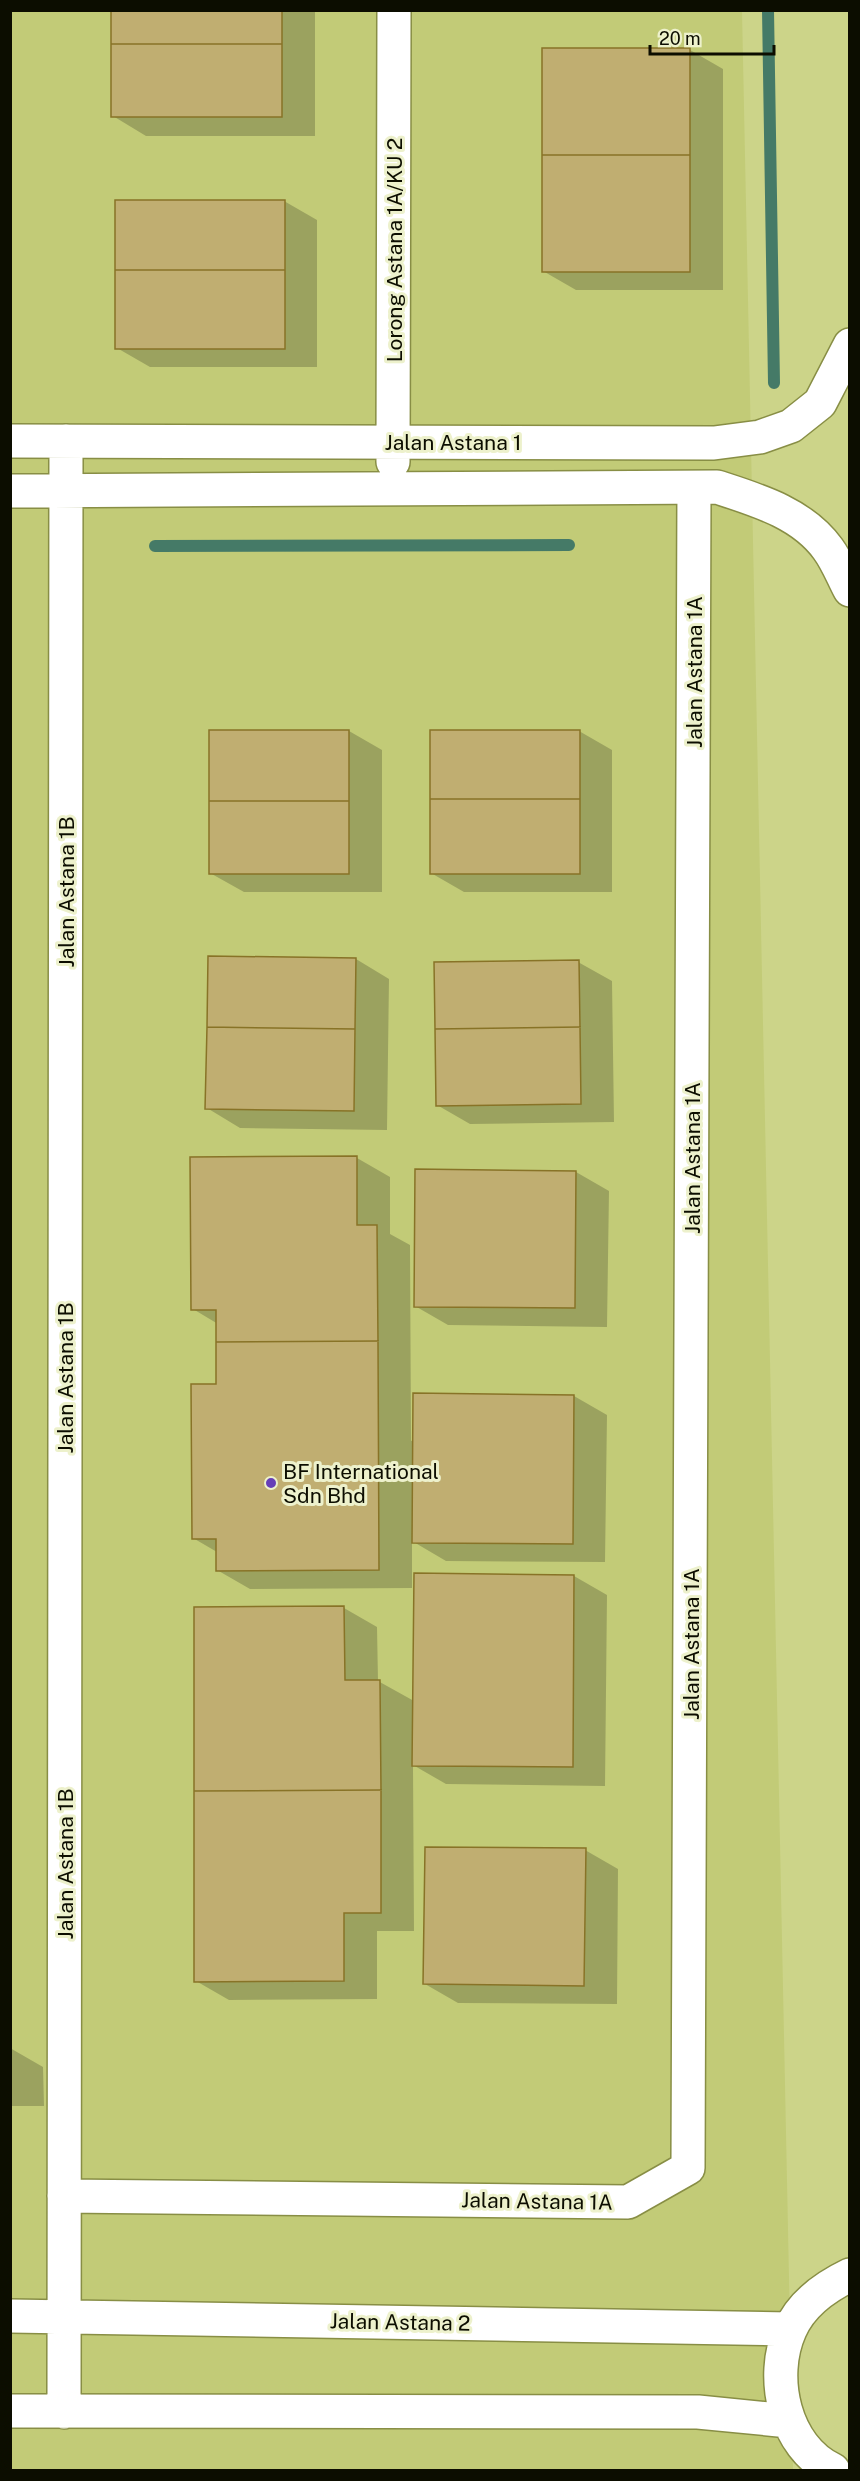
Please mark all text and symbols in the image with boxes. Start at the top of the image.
scale bar [650,18,774,56]
text: 20 m [659,28,701,49]
street label: Lorong Astana 1A/KU 2 [382,138,407,362]
street label: Jalan Astana 1 [385,430,521,455]
street label: Jalan Astana 1A [682,596,707,748]
street label: Jalan Astana 1B [54,817,79,967]
street label: Jalan Astana 1A [680,1082,705,1234]
street label: Jalan Astana 1B [53,1303,78,1453]
place label: BF International Sdn Bhd [283,1459,439,1508]
marker: BF International Sdn Bhd [264,1476,278,1490]
street label: Jalan Astana 1A [679,1568,704,1720]
street label: Jalan Astana 1B [53,1789,78,1939]
street label: Jalan Astana 1A [461,2187,613,2215]
street label: Jalan Astana 2 [329,2308,471,2336]

